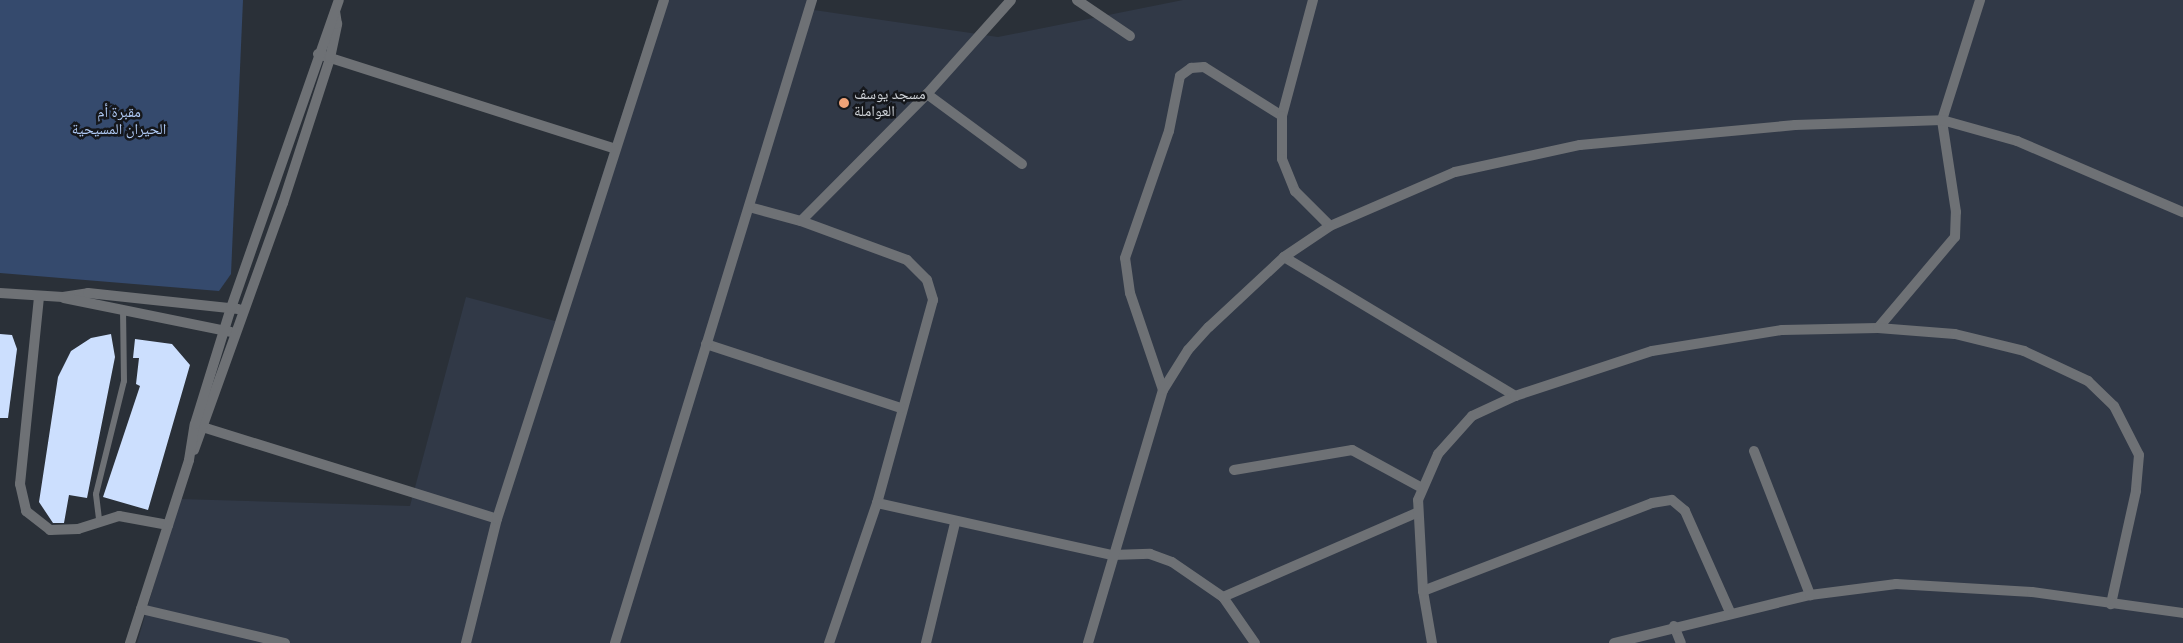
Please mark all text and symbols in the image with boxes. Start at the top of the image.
place label: مسجد يوسف العواملة [854,85,926,120]
marker: مسجد يوسف العواملة [838,97,850,109]
park label: مقبرة أم الحيران المسيحية [72,103,166,138]

